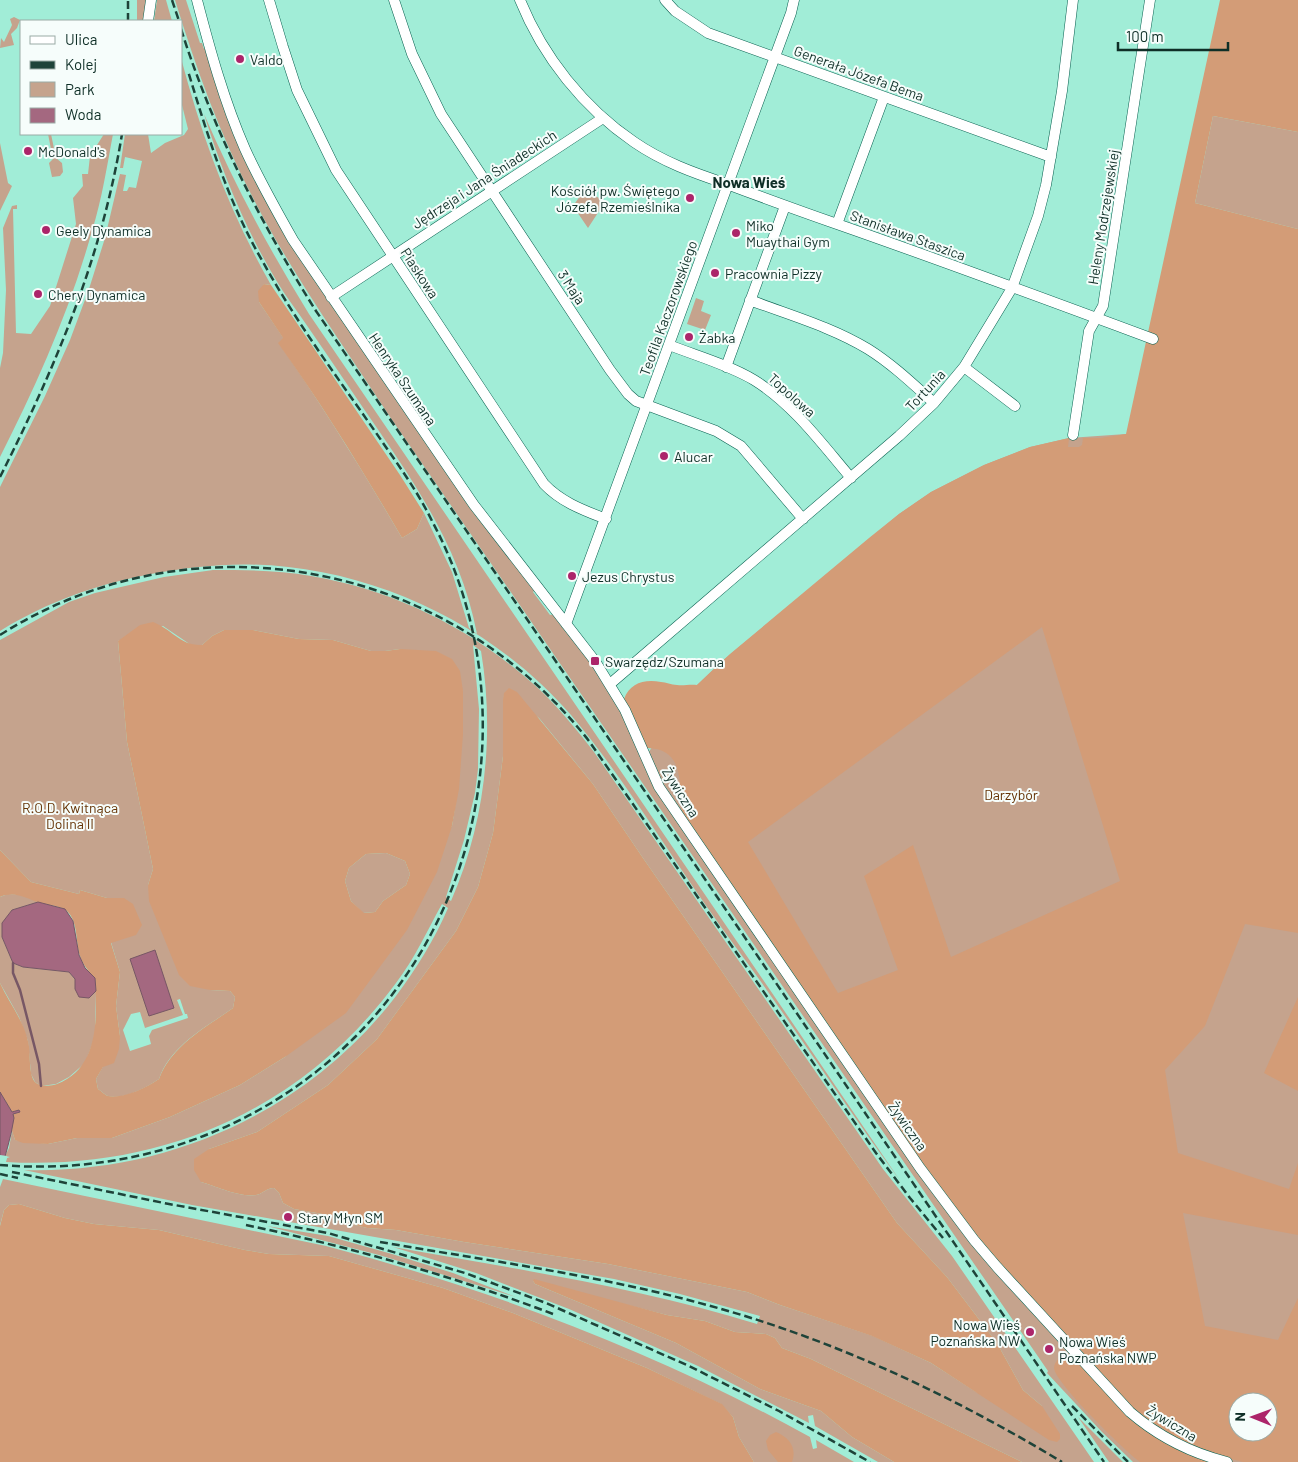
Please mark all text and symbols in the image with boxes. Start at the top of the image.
legend [20,20,182,135]
scale bar [1118,20,1228,52]
text: 100 m [1126,27,1164,45]
text: Ulica [65,30,97,48]
street label: Generała Józefa Bema [792,42,926,104]
place label: Valdo [250,51,283,68]
marker: Valdo [234,53,246,65]
text: Kolej [65,55,97,73]
text: Park [65,80,95,98]
text: Woda [65,105,101,123]
street label: Jędrzeja i Jana Śniadeckich [409,126,559,232]
place label: McDonald's [38,143,106,160]
marker: McDonald's [22,145,34,157]
street label: Heleny Modrzejewskiej [1084,148,1122,286]
district label: Nowa Wieś [713,173,786,191]
place label: Kościół pw. Świętego Józefa Rzemieślnika [551,182,680,215]
marker: Kościół pw. Świętego Józefa Rzemieślnika [684,192,696,204]
street label: Stanisława Staszica [848,206,968,264]
place label: Miko Muaythai Gym [746,217,830,250]
place label: Geely Dynamica [56,222,151,239]
marker: Geely Dynamica [40,224,52,236]
marker: Miko Muaythai Gym [730,227,742,239]
street label: Teofila Kaczorowskiego [636,238,700,378]
street label: Piaskowa [397,244,443,302]
place label: Pracownia Pizzy [725,265,823,282]
street label: 3 Maja [555,267,589,307]
marker: Pracownia Pizzy [709,267,721,279]
place label: Chery Dynamica [48,286,145,303]
marker: Chery Dynamica [32,288,44,300]
street label: Henryka Szumana [366,329,440,429]
place label: Żabka [699,329,736,346]
marker: Żabka [683,331,695,343]
street label: Tortunia [901,366,949,414]
street label: Topolowa [765,369,819,421]
place label: Alucar [674,448,713,465]
marker: Alucar [658,450,670,462]
place label: Jezus Chrystus [582,568,675,585]
marker: Jezus Chrystus [566,570,578,582]
place label: Swarzędz/Szumana [605,653,724,670]
marker: Swarzędz/Szumana [589,655,601,667]
street label: Żywiczna [659,764,703,820]
park label: Darzybór [984,786,1038,803]
park label: R.O.D. Kwitnąca Dolina II [22,799,118,832]
street label: Żywiczna [885,1098,931,1154]
place label: Stary Młyn SM [298,1209,383,1226]
marker: Stary Młyn SM [282,1211,294,1223]
place label: Nowa Wieś Poznańska NW [931,1316,1020,1349]
marker: Nowa Wieś Poznańska NW [1024,1326,1036,1338]
place label: Nowa Wieś Poznańska NWP [1059,1333,1157,1366]
marker: Nowa Wieś Poznańska NWP [1043,1343,1055,1355]
north arrow [1228,1392,1278,1442]
street label: Żywiczna [1144,1401,1200,1445]
text: N [1231,1412,1248,1422]

